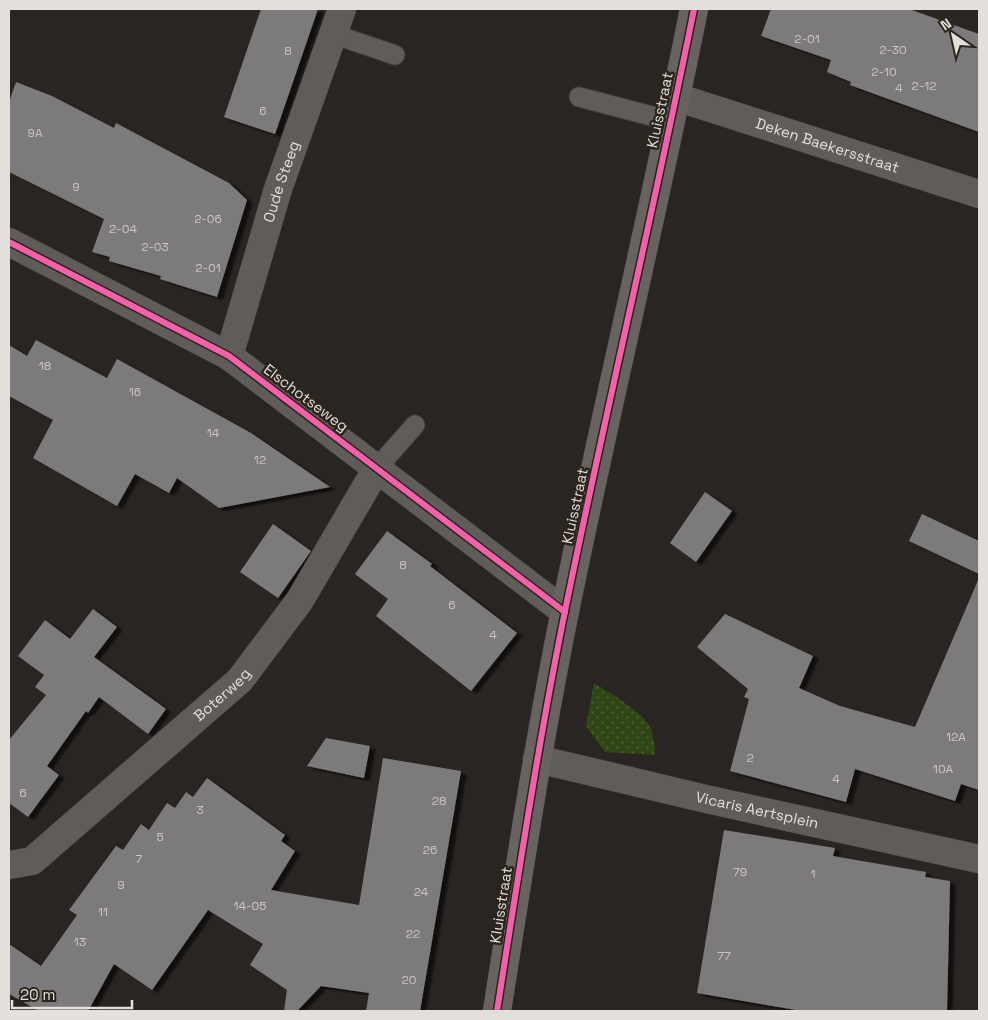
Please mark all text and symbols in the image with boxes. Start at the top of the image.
north arrow [928,10,978,60]
text: N [937,14,955,34]
house number: 2-01 [794,31,820,47]
house number: 2-30 [879,42,907,58]
house number: 8 [284,43,292,59]
house number: 2-10 [871,64,897,80]
street label: Kluisstraat [642,70,677,150]
house number: 2-12 [912,78,936,94]
house number: 4 [895,80,903,96]
house number: 6 [259,103,267,119]
street label: Deken Baekersstraat [754,113,902,177]
house number: 9A [28,125,43,141]
street label: Oude Steeg [259,138,303,225]
house number: 9 [72,179,80,195]
house number: 2-06 [194,211,222,227]
house number: 2-04 [109,221,137,237]
house number: 2-03 [141,239,169,255]
house number: 2-01 [195,260,221,276]
house number: 18 [39,358,51,374]
street label: Elschotseweg [260,360,352,436]
house number: 16 [129,384,141,400]
house number: 14 [207,425,220,441]
house number: 12 [254,452,266,468]
street label: Kluisstraat [557,466,592,546]
house number: 8 [399,557,407,573]
house number: 6 [448,597,456,613]
house number: 4 [489,627,497,643]
street label: Boterweg [189,664,255,725]
house number: 12A [946,729,966,745]
house number: 2 [746,750,754,766]
house number: 10A [933,761,954,777]
house number: 4 [832,771,840,787]
house number: 6 [19,785,27,801]
street label: Vicaris Aertsplein [694,787,821,832]
house number: 28 [432,793,446,809]
house number: 3 [196,802,204,818]
house number: 5 [156,829,164,845]
house number: 26 [423,842,437,858]
house number: 7 [136,851,143,867]
house number: 79 [733,864,747,880]
street label: Kluisstraat [485,865,516,945]
house number: 1 [810,866,816,882]
house number: 9 [117,877,125,893]
house number: 24 [414,884,429,900]
house number: 14-05 [234,898,266,914]
house number: 11 [98,904,108,920]
house number: 22 [406,926,420,942]
house number: 13 [74,934,86,950]
house number: 77 [717,948,731,964]
house number: 20 [402,972,416,988]
scale bar [12,978,132,1010]
text: 20 m [20,985,55,1004]

